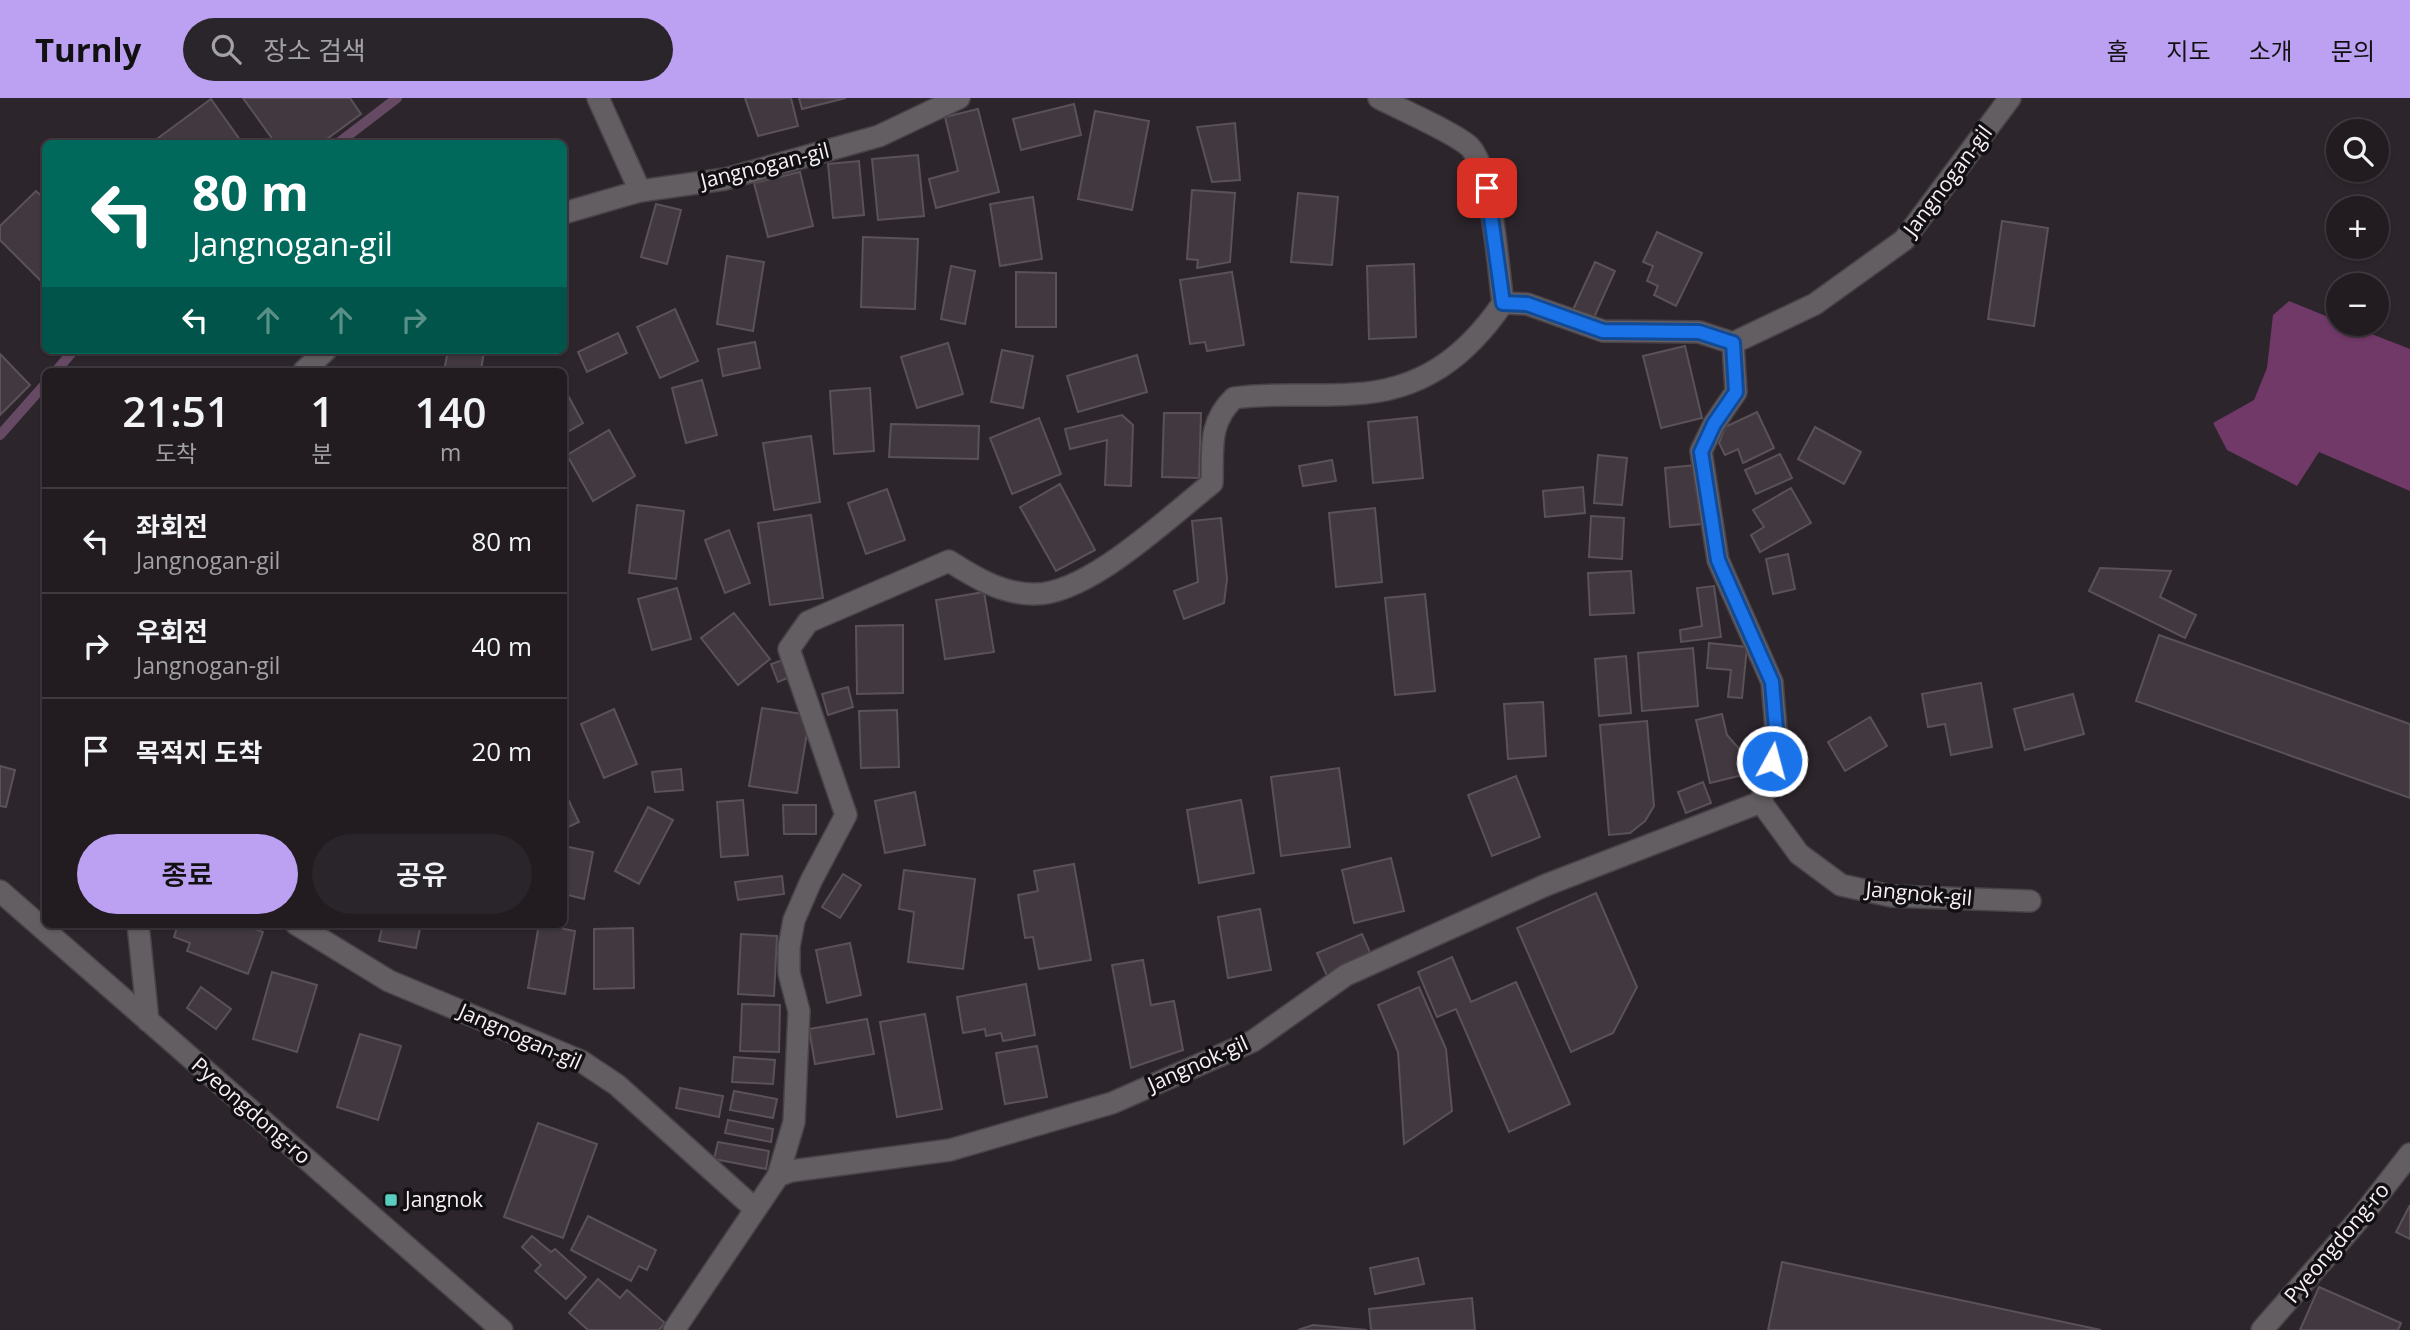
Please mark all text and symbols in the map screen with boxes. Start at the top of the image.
search box [183,18,673,81]
text: Turnly [35,27,141,72]
icon: search [207,30,245,68]
text: 장소 검색 [263,32,366,68]
text: 홈 [2106,34,2128,67]
text: 지도 [2166,34,2211,67]
text: 소개 [2249,34,2293,67]
text: 문의 [2331,34,2375,67]
street label: Jangnogan-gil [1895,119,1998,243]
map controls [2326,119,2389,336]
button: search [2326,119,2389,182]
street label: Jangnogan-gil [695,135,832,195]
pin [1457,158,1517,218]
text: 80 m [192,159,309,225]
icon: left [77,168,168,259]
icon: arrive [1468,169,1506,207]
button: + [2326,196,2389,259]
text: Jangnogan-gil [192,222,393,265]
button: − [2326,273,2389,336]
icon: left [176,301,214,339]
icon: ahead [249,301,287,339]
icon: ahead [322,301,360,339]
icon: right [395,301,433,339]
text: 21:51 [122,382,230,439]
text: 1 [310,382,334,439]
text: 140 [415,383,487,440]
text: m [440,436,461,468]
text: 도착 [155,437,197,469]
text: 분 [312,437,333,469]
text: 좌회전 [136,508,208,544]
icon: left [77,522,115,560]
text: 80 m [471,523,532,559]
text: Jangnogan-gil [136,544,280,576]
text: 우회전 [136,613,208,649]
icon: right [77,627,115,665]
text: 40 m [471,628,532,664]
text: Jangnogan-gil [136,649,280,681]
position arrow [1735,724,1809,798]
icon: arrive [77,732,115,770]
text: 20 m [471,733,532,769]
text: 목적지 도착 [136,734,262,770]
button: 종료 [77,834,298,914]
button: 공유 [312,834,532,914]
street label: Jangnok-gil [1863,874,1974,912]
street label: Jangnogan-gil [453,996,586,1076]
street label: Jangnok-gil [1141,1029,1252,1098]
street label: Pyeongdong-ro [186,1051,317,1170]
street label: Pyeongdong-ro [2277,1176,2395,1309]
place label: Jangnok [403,1185,483,1213]
marker: Jangnok [383,1192,399,1208]

